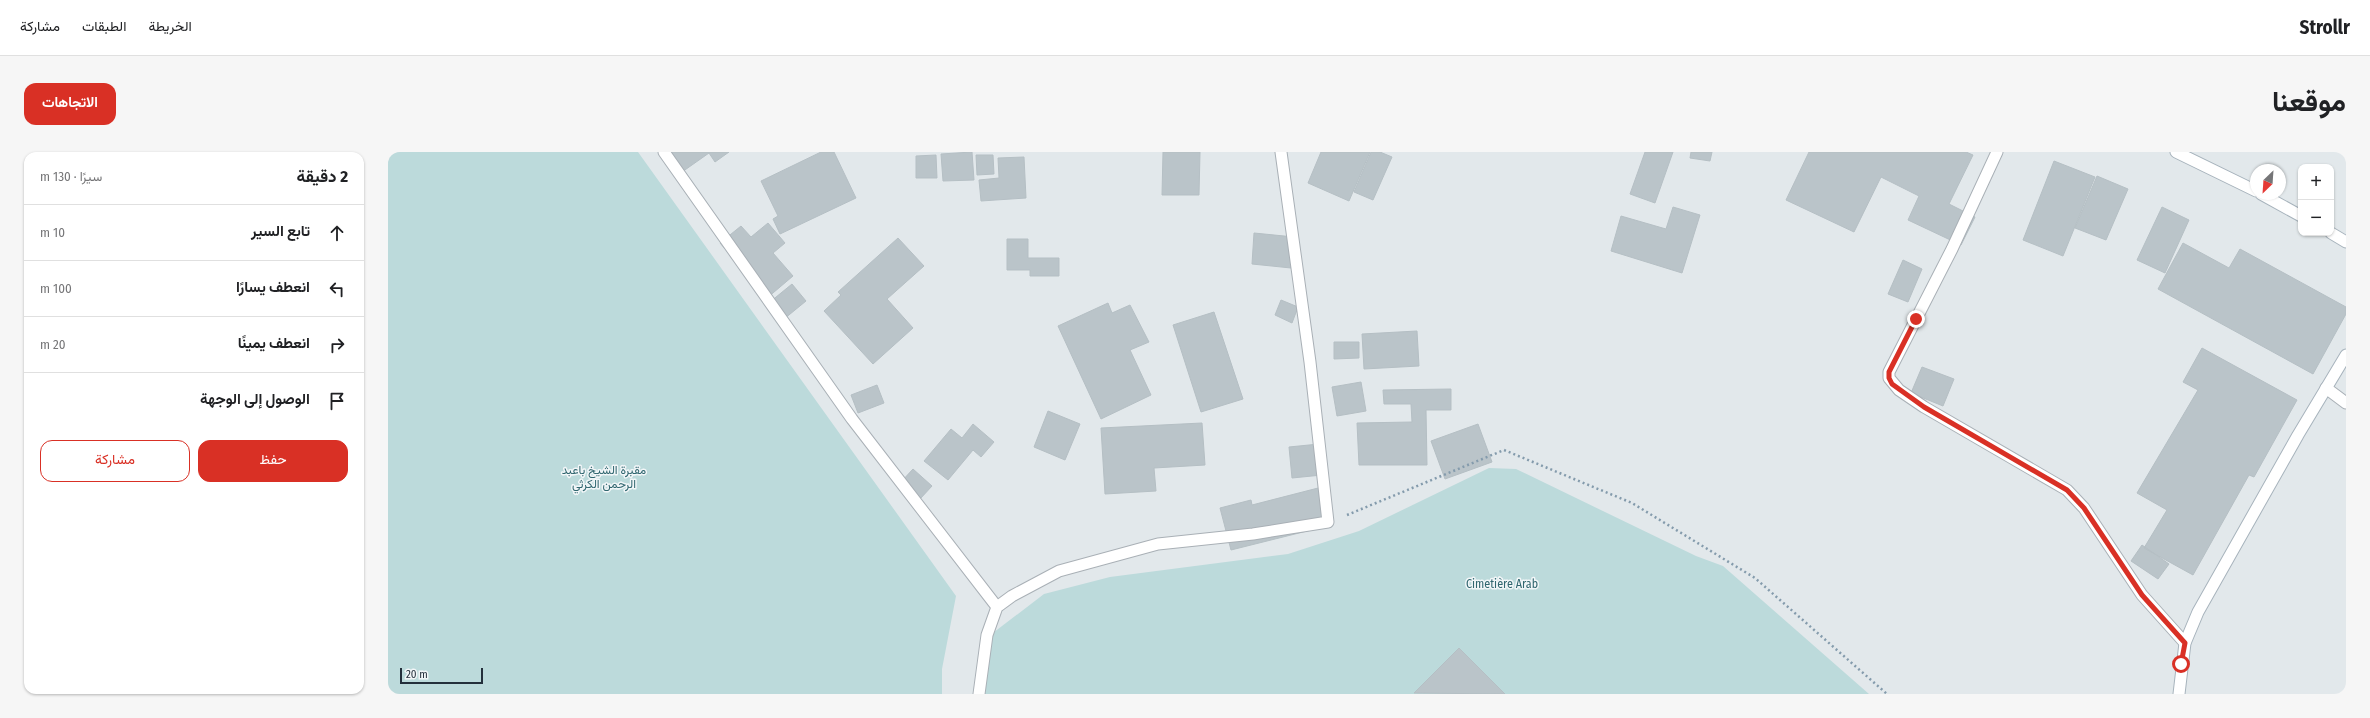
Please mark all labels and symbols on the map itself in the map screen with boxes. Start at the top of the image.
north arrow [2250,164,2286,200]
route end [1907,310,1925,328]
park label: مقبرة الشيخ باعبد الرحمن الكرثي [562,463,646,494]
park label: Cimetière Arab [1466,577,1538,591]
route start [2172,655,2190,673]
scale bar [400,666,483,685]

